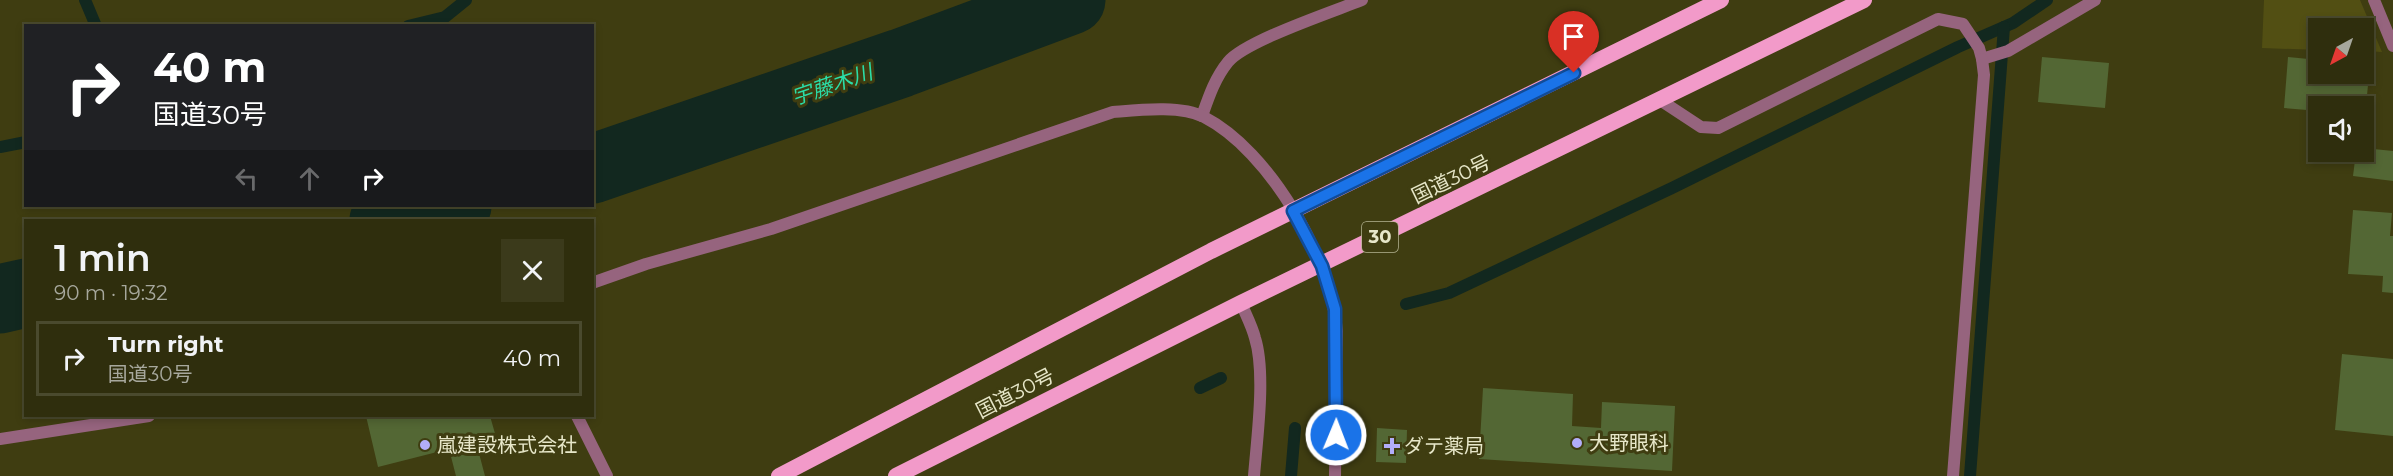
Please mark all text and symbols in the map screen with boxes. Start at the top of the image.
pin [1548,11,1599,73]
north arrow [2308,18,2374,84]
map controls [2308,18,2374,162]
icon: arrive [1557,20,1590,53]
text: 40 m [153,41,266,93]
icon: right [54,48,132,126]
water label: 宇藤木川 [788,58,878,110]
button: sound [2308,96,2374,162]
text: 国道30号 [153,98,267,131]
street label: 国道30号 [1408,150,1494,208]
icon: left [230,162,263,195]
icon: ahead [293,162,326,195]
icon: right [356,162,389,195]
road number: 30 [1362,222,1398,252]
text: 1 min [54,236,151,280]
button: close [501,239,564,302]
text: 90 m · 19:32 [54,281,168,305]
text: Turn right [108,331,223,358]
icon: right [57,342,90,375]
text: 40 m [503,345,561,372]
text: 国道30号 [108,362,193,386]
street label: 国道30号 [972,363,1058,423]
position arrow [1304,403,1368,467]
place label: 大野眼科 [1589,431,1669,455]
place label: 嵐建設株式会社 [437,433,577,457]
place label: ダテ薬局 [1404,434,1484,458]
marker: 大野眼科 [1570,436,1584,450]
marker: 嵐建設株式会社 [418,438,432,452]
marker: ダテ薬局 [1385,439,1399,453]

